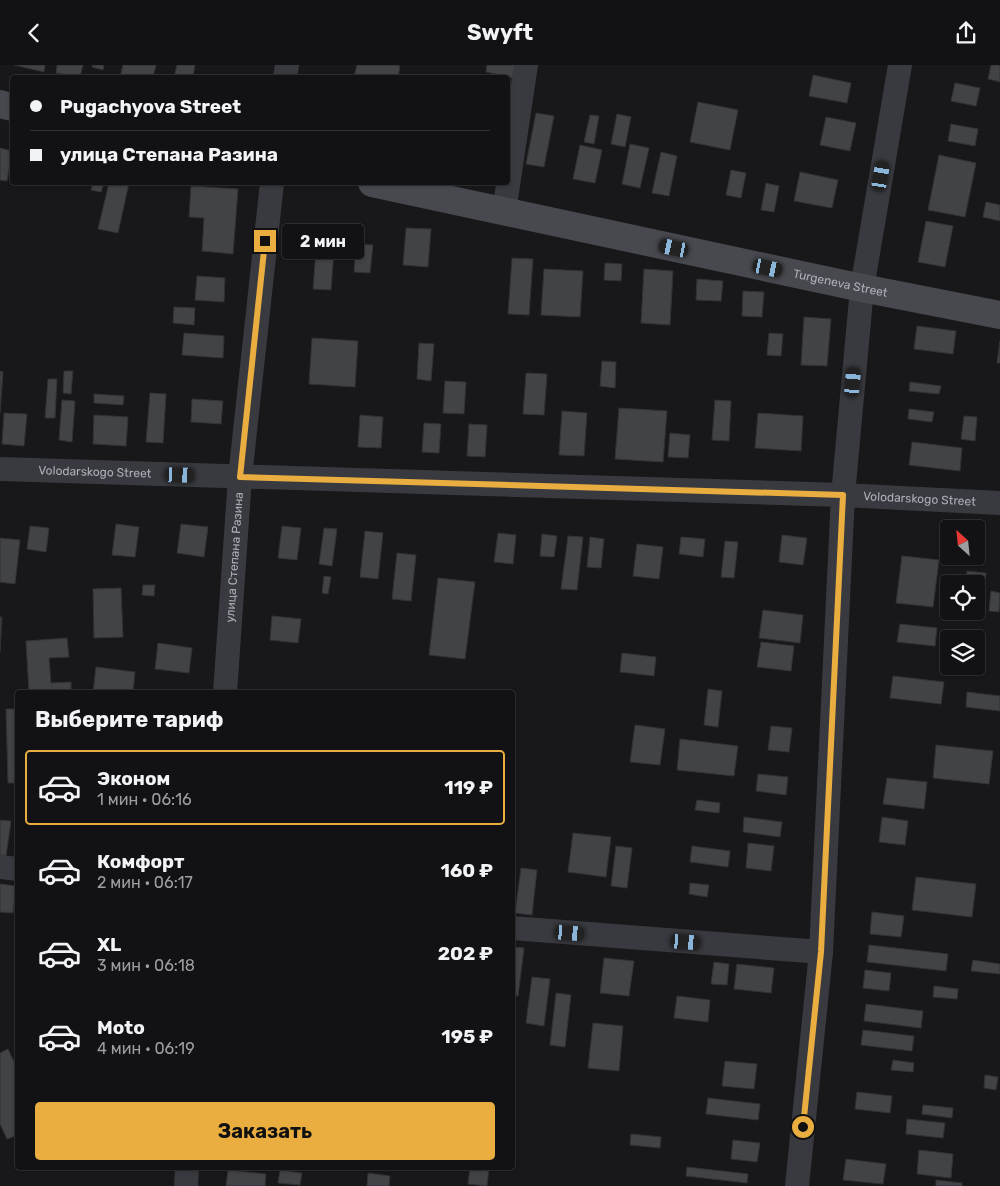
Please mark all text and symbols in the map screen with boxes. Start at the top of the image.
icon: back [20,19,48,47]
text: Swyft [467,19,533,46]
icon: share [952,19,980,47]
text: Pugachyova Street [60,95,241,118]
text: улица Степана Разина [60,143,278,166]
car [871,160,890,192]
callout: 2 мин [282,223,365,259]
route end [254,230,276,252]
text: 2 мин [300,232,346,251]
car [657,238,690,258]
car [751,258,784,278]
street label: Turgeneva Street [792,266,889,300]
car [844,366,861,398]
street label: Volodarskogo Street [38,463,152,481]
car [164,467,195,483]
street label: Volodarskogo Street [863,489,977,509]
street label: улица Степана Разина [223,492,246,623]
north arrow [940,520,985,565]
map controls [940,520,985,675]
button: locate [940,575,985,620]
button: layers [940,630,985,675]
text: Выберите тариф [35,706,224,733]
icon: car [37,765,82,810]
text: Эконом [97,767,170,790]
text: 119 ₽ [444,776,493,799]
text: 1 мин · 06:16 [97,790,192,809]
icon: car [37,848,82,893]
text: Комфорт [97,850,184,873]
text: 160 ₽ [441,859,493,882]
text: 2 мин · 06:17 [97,873,193,892]
car [554,924,585,942]
icon: car [37,931,82,976]
text: XL [97,933,121,956]
car [670,933,701,951]
text: 202 ₽ [438,942,493,965]
text: 3 мин · 06:18 [97,956,195,975]
icon: car [37,1014,82,1059]
text: Moto [97,1016,145,1039]
text: 195 ₽ [441,1025,493,1048]
text: 4 мин · 06:19 [97,1039,195,1058]
button: Заказать [35,1102,495,1160]
route start [792,1116,814,1138]

